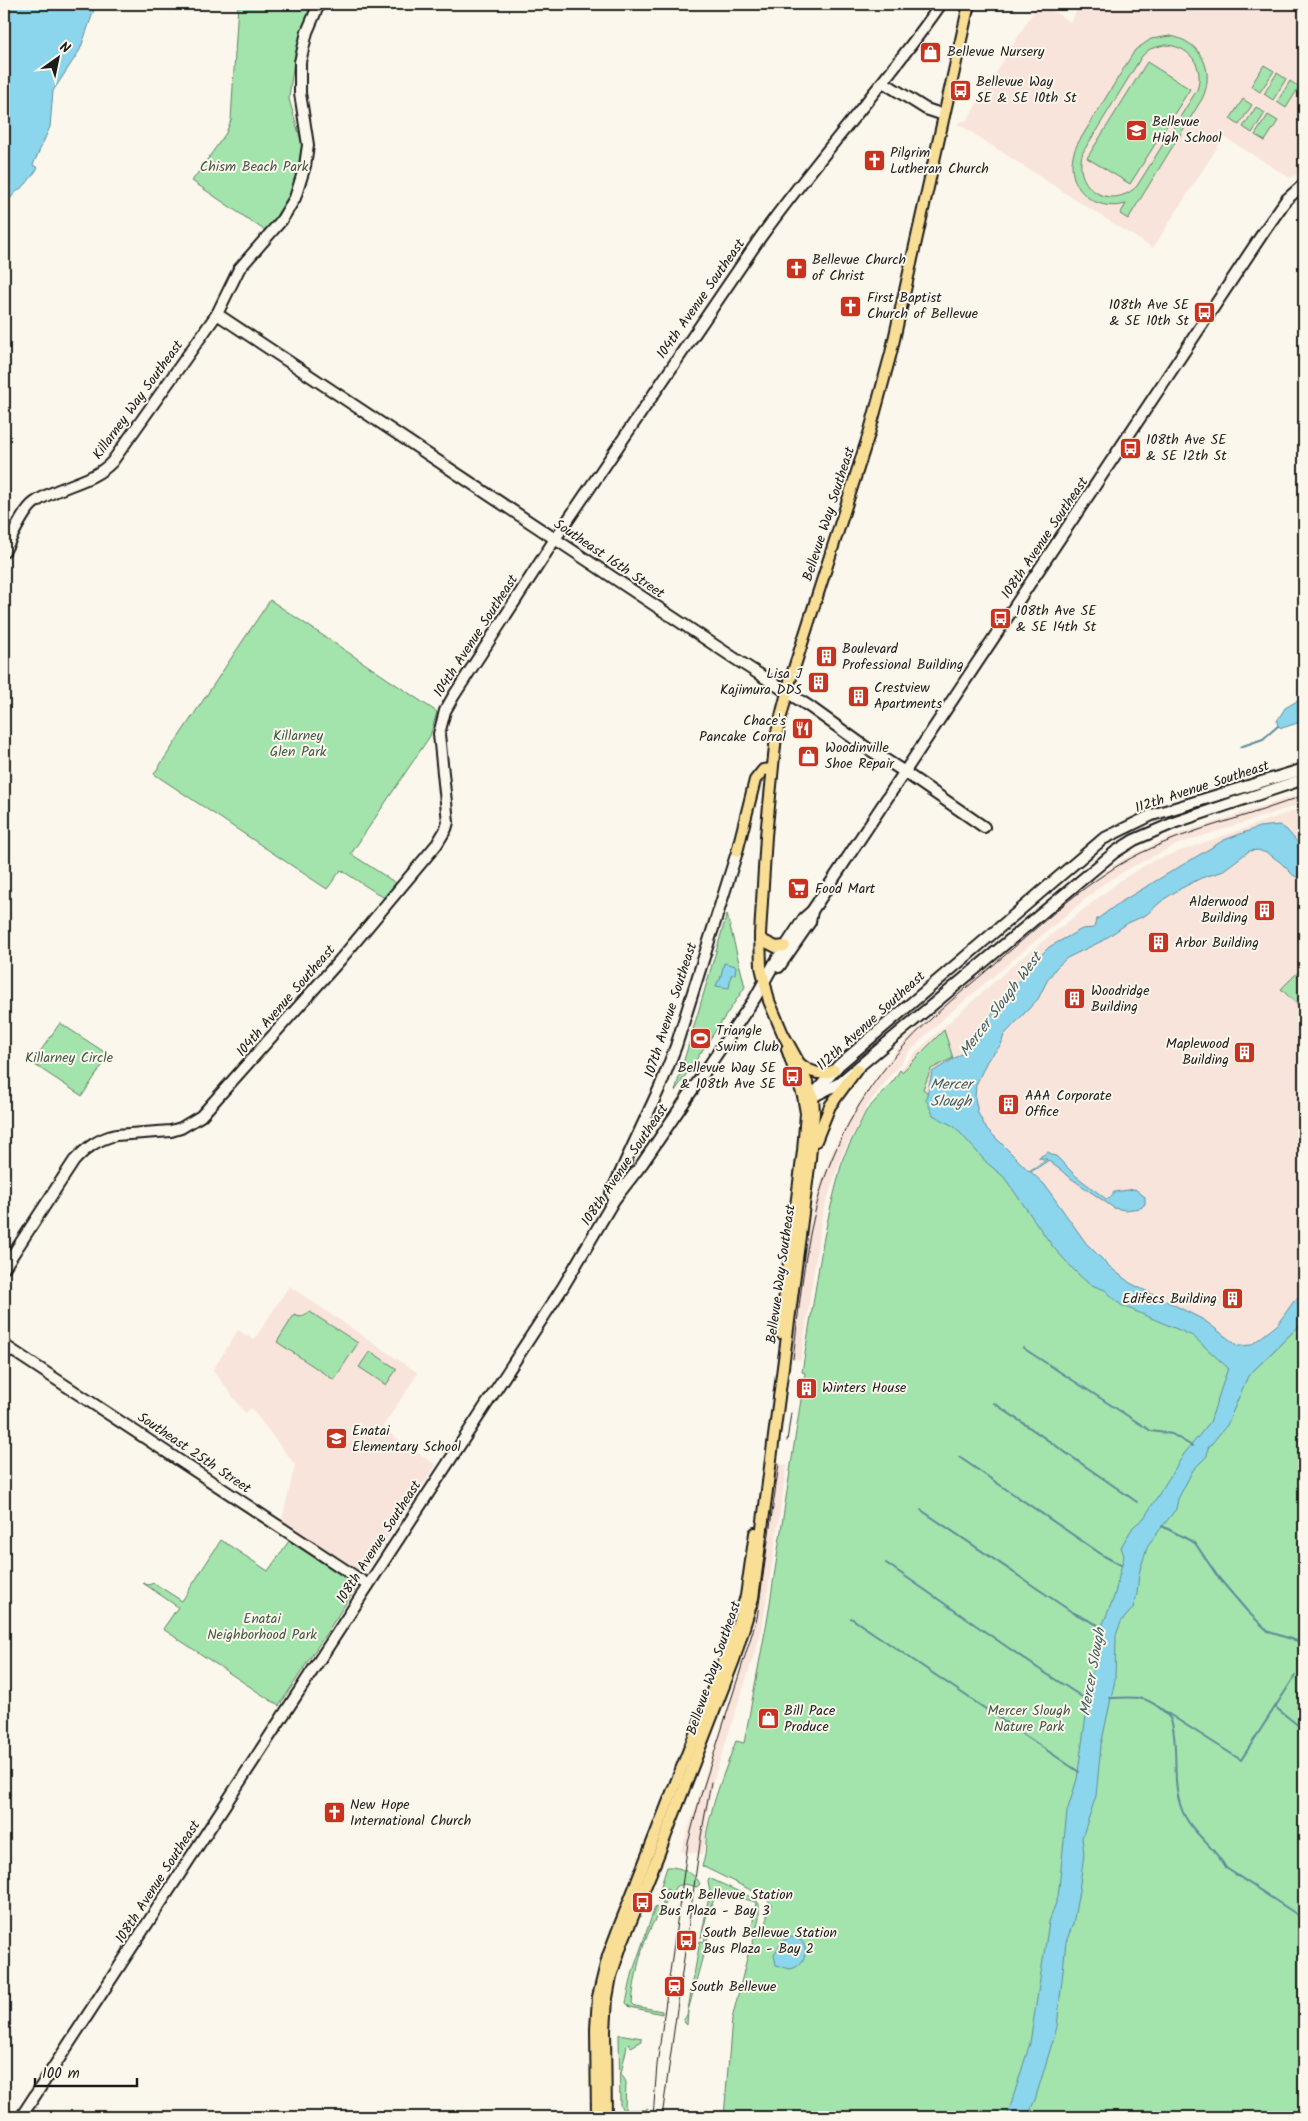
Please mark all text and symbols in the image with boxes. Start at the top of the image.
north arrow [32,32,82,82]
text: N [55,36,74,60]
shop icon: Bellevue Nursery [919,40,943,64]
place label: Bellevue Nursery [947,41,1045,63]
place label: Bellevue Way SE & SE 10th St [976,71,1077,109]
bus stop icon: Bellevue Way SE & SE 10th St [948,78,972,102]
place label: Bellevue High School [1152,111,1222,149]
school or university icon: Bellevue High School [1124,118,1148,142]
place label: Pilgrim Lutheran Church [890,142,989,180]
church icon: Pilgrim Lutheran Church [862,149,886,173]
park label: Chism Beach Park [200,156,309,178]
street label: 104th Avenue Southeast [651,234,751,364]
place label: Bellevue Church of Christ [812,249,906,287]
church icon: Bellevue Church of Christ [784,256,808,280]
place label: First Baptist Church of Bellevue [867,287,979,325]
church icon: First Baptist Church of Bellevue [839,294,863,318]
place label: 108th Ave SE & SE 10th St [1109,294,1190,332]
bus stop icon: 108th Ave SE & SE 10th St [1193,301,1217,325]
street label: Killarney Way Southeast [87,335,189,464]
place label: 108th Ave SE & SE 12th St [1146,429,1227,467]
bus stop icon: 108th Ave SE & SE 12th St [1118,436,1142,460]
street label: Bellevue Way Southeast [797,443,861,584]
street label: 108th Avenue Southeast [996,472,1094,603]
street label: Southeast 16th Street [549,514,669,605]
street label: 104th Avenue Southeast [428,570,524,702]
place label: 108th Ave SE & SE 14th St [1016,600,1097,638]
bus stop icon: 108th Ave SE & SE 14th St [988,607,1012,631]
place label: Boulevard Professional Building [842,638,964,676]
building icon: Boulevard Professional Building [814,645,838,669]
place label: Lisa J Kajimura DDS [720,663,803,701]
building icon: Lisa J Kajimura DDS [806,670,830,694]
place label: Crestview Apartments [874,677,942,715]
building icon: Crestview Apartments [846,684,870,708]
place label: Chace's Pancake Corral [699,710,787,748]
restaurant icon: Chace's Pancake Corral [790,717,814,741]
park label: Killarney Glen Park [270,725,327,763]
place label: Woodinville Shoe Repair [825,737,895,775]
shop icon: Woodinville Shoe Repair [797,744,821,768]
street label: 112th Avenue Southeast [1132,755,1273,819]
supermarket icon: Food Mart [787,877,811,901]
place label: Food Mart [815,878,876,900]
place label: Alderwood Building [1189,891,1249,929]
building icon: Alderwood Building [1252,898,1276,922]
building icon: Arbor Building [1147,931,1171,955]
place label: Arbor Building [1175,932,1259,954]
street label: 107th Avenue Southeast [639,939,703,1080]
street label: 104th Avenue Southeast [231,940,341,1062]
water label: Mercer Slough West [954,946,1050,1062]
street label: 112th Avenue Southeast [812,966,931,1076]
place label: Woodridge Building [1091,980,1150,1018]
building icon: Woodridge Building [1063,987,1087,1011]
place label: Triangle Swim Club [716,1020,779,1058]
sports icon: Triangle Swim Club [688,1027,712,1051]
place label: Maplewood Building [1166,1033,1230,1071]
building icon: Maplewood Building [1233,1040,1257,1064]
park label: Killarney Circle [25,1047,114,1069]
place label: Bellevue Way SE & 108th Ave SE [678,1057,777,1095]
bus stop icon: Bellevue Way SE & 108th Ave SE [780,1064,804,1088]
water label: Mercer Slough [930,1073,975,1114]
place label: AAA Corporate Office [1025,1085,1112,1123]
building icon: AAA Corporate Office [997,1092,1021,1116]
street label: 108th Avenue Southeast [576,1099,674,1230]
street label: Bellevue Way Southeast [760,1202,802,1345]
building icon: Edifecs Building [1221,1287,1245,1311]
place label: Edifecs Building [1122,1288,1217,1310]
building icon: Winters House [794,1376,818,1400]
place label: Winters House [822,1377,907,1399]
street label: Southeast 25th Street [133,1407,256,1500]
place label: Enatai Elementary School [352,1420,461,1458]
school or university icon: Enatai Elementary School [324,1427,348,1451]
street label: 108th Avenue Southeast [331,1476,427,1608]
street label: Bellevue Way Southeast [681,1598,747,1738]
park label: Enatai Neighborhood Park [207,1608,317,1646]
water label: Mercer Slough [1073,1624,1113,1718]
place label: Bill Pace Produce [784,1700,836,1738]
park label: Mercer Slough Nature Park [988,1700,1070,1738]
shop icon: Bill Pace Produce [756,1707,780,1731]
place label: New Hope International Church [350,1794,471,1832]
church icon: New Hope International Church [322,1801,346,1825]
street label: 108th Avenue Southeast [110,1816,206,1948]
place label: South Bellevue Station Bus Plaza - Bay 3 [659,1884,793,1922]
bus stop icon: South Bellevue Station Bus Plaza - Bay 3 [631,1891,655,1915]
place label: South Bellevue Station Bus Plaza - Bay 2 [703,1922,837,1960]
bus stop icon: South Bellevue Station Bus Plaza - Bay 2 [675,1929,699,1953]
station icon: South Bellevue [662,1975,686,1999]
place label: South Bellevue [690,1976,777,1998]
scale bar [35,2056,138,2088]
text: 100 m [42,2062,80,2086]

